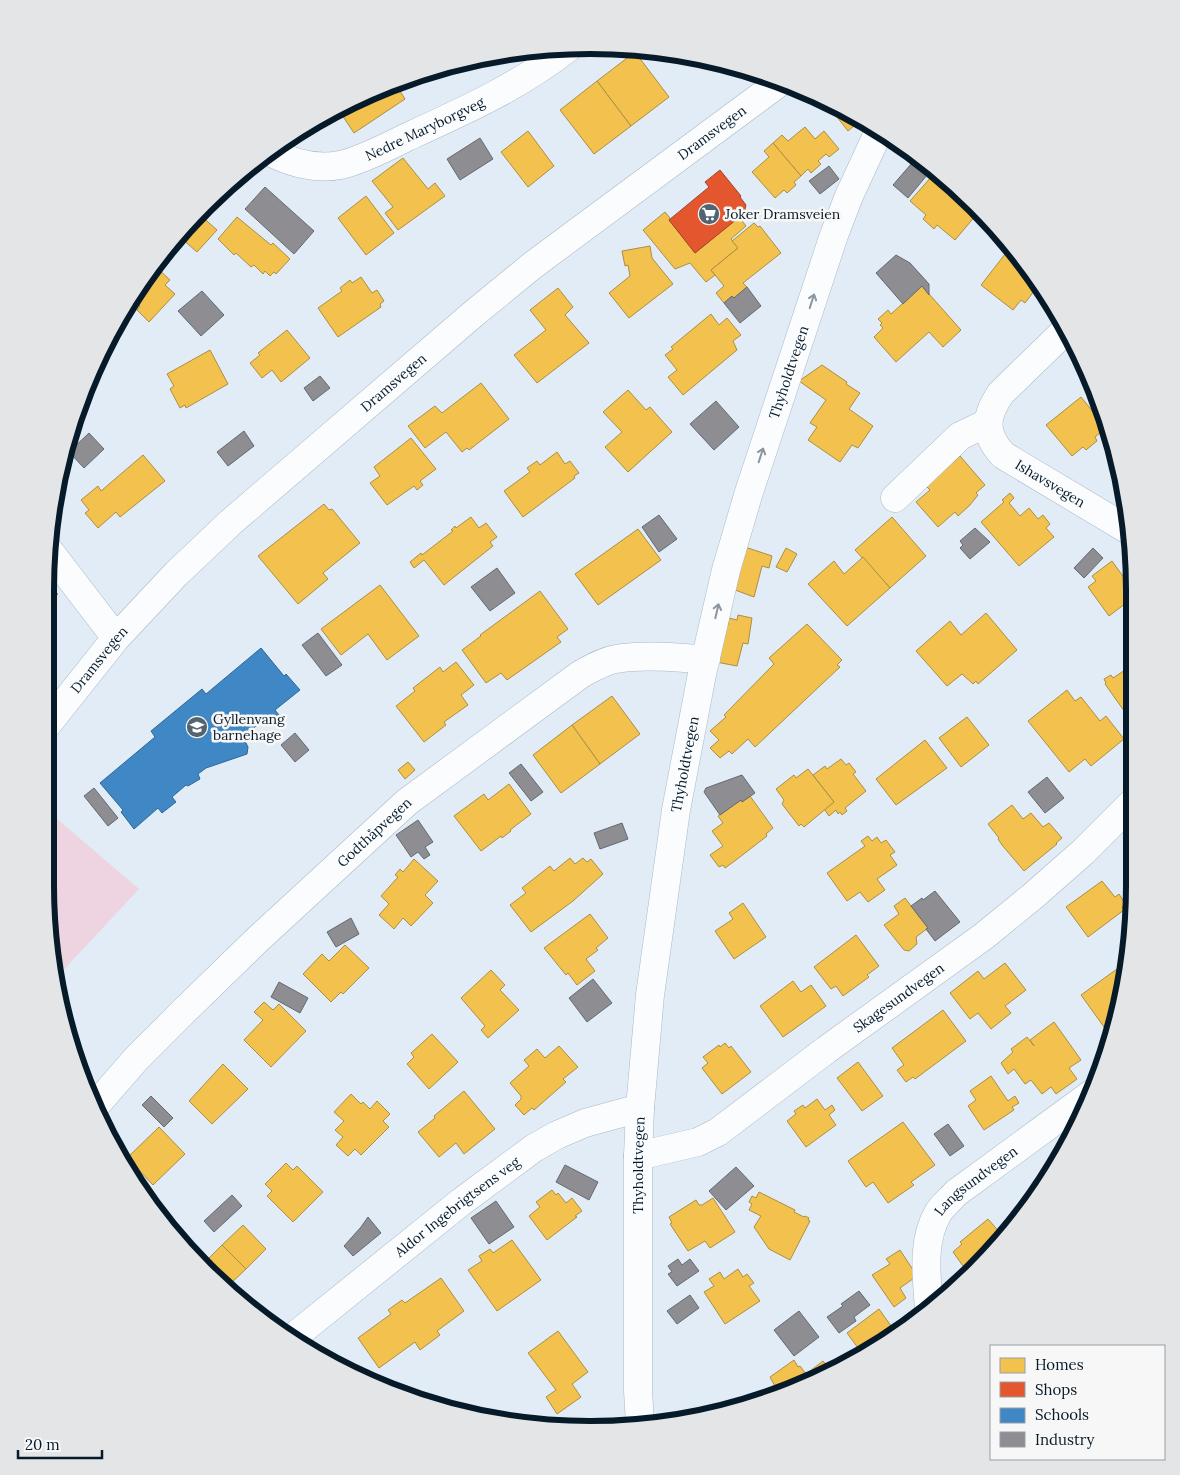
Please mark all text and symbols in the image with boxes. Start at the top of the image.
street label: Nedre Maryborgveg [362,93,488,165]
street label: Dramsvegen [674,101,750,164]
supermarket icon: Joker Dramsveien [697,202,721,226]
place label: Joker Dramsveien [724,205,841,223]
one-way arrow [807,293,817,309]
street label: Thyholdtvegen [765,323,813,421]
street label: Dramsvegen [357,349,430,416]
one-way arrow [757,448,766,463]
street label: Ishavsvegen [1012,455,1089,511]
one-way arrow [713,604,722,620]
street label: Dramsvegen [67,622,132,697]
place label: Gyllenvang barnehage [213,710,285,744]
street label: Thyholdtvegen [667,714,703,814]
school or university icon: Gyllenvang barnehage [185,715,209,739]
street label: Godthåpvegen [333,793,416,871]
street label: Skagesundvegen [849,958,948,1037]
street label: Thyholdtvegen [629,1116,649,1214]
street label: Langsundvegen [930,1142,1021,1219]
street label: Aldor Ingebrigtsens veg [390,1152,524,1262]
legend [990,1345,1165,1460]
text: Homes [1035,1355,1084,1374]
text: Shops [1035,1380,1077,1399]
text: Schools [1035,1405,1089,1424]
scale bar [18,1428,101,1460]
text: Industry [1035,1430,1094,1449]
text: 20 m [25,1435,60,1454]

